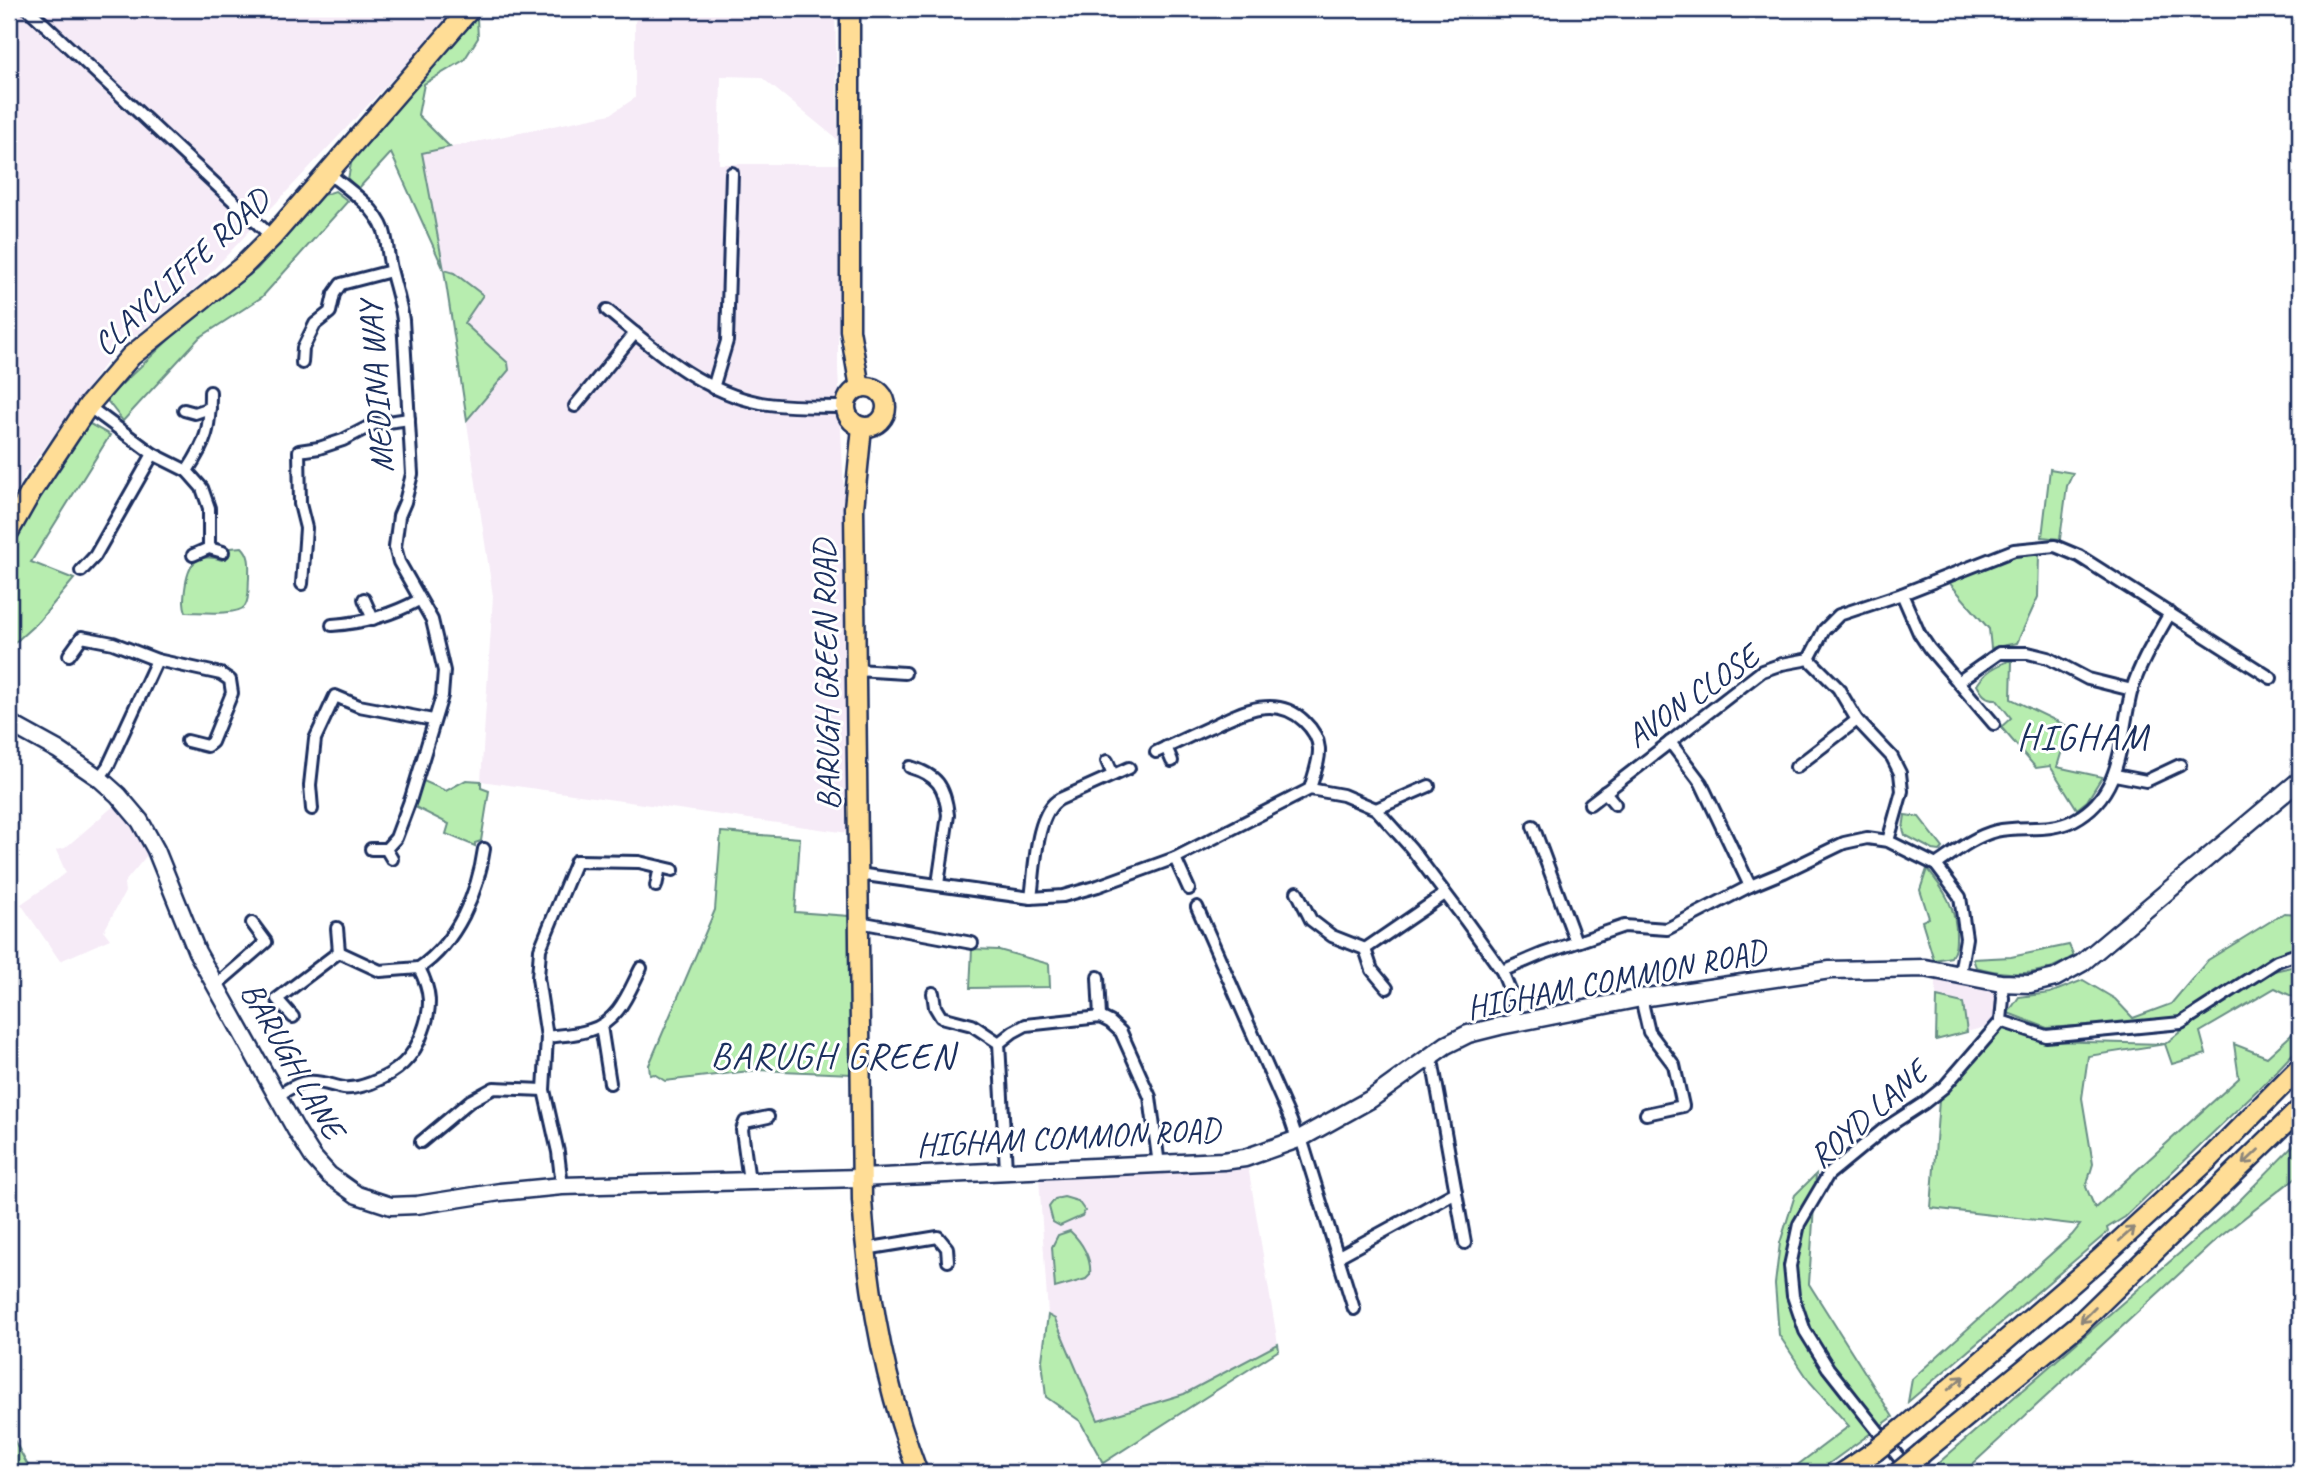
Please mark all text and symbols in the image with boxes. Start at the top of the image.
street label: CLAYCLIFFE ROAD [84,177,280,365]
street label: MEDINA WAY [349,295,403,474]
street label: BARUGH GREEN ROAD [803,537,849,811]
street label: AVON CLOSE [1618,633,1770,757]
district label: HIGHAM [2017,713,2150,760]
street label: HIGHAM COMMON ROAD [1463,929,1772,1029]
street label: BARUGH LANE [231,974,357,1150]
district label: BARUGH GREEN [710,1032,959,1079]
street label: ROYD LANE [1800,1049,1939,1177]
street label: HIGHAM COMMON ROAD [915,1108,1224,1166]
one-way arrow [2243,1148,2260,1165]
one-way arrow [2118,1226,2136,1242]
one-way arrow [2080,1307,2097,1324]
one-way arrow [1946,1375,1964,1391]

